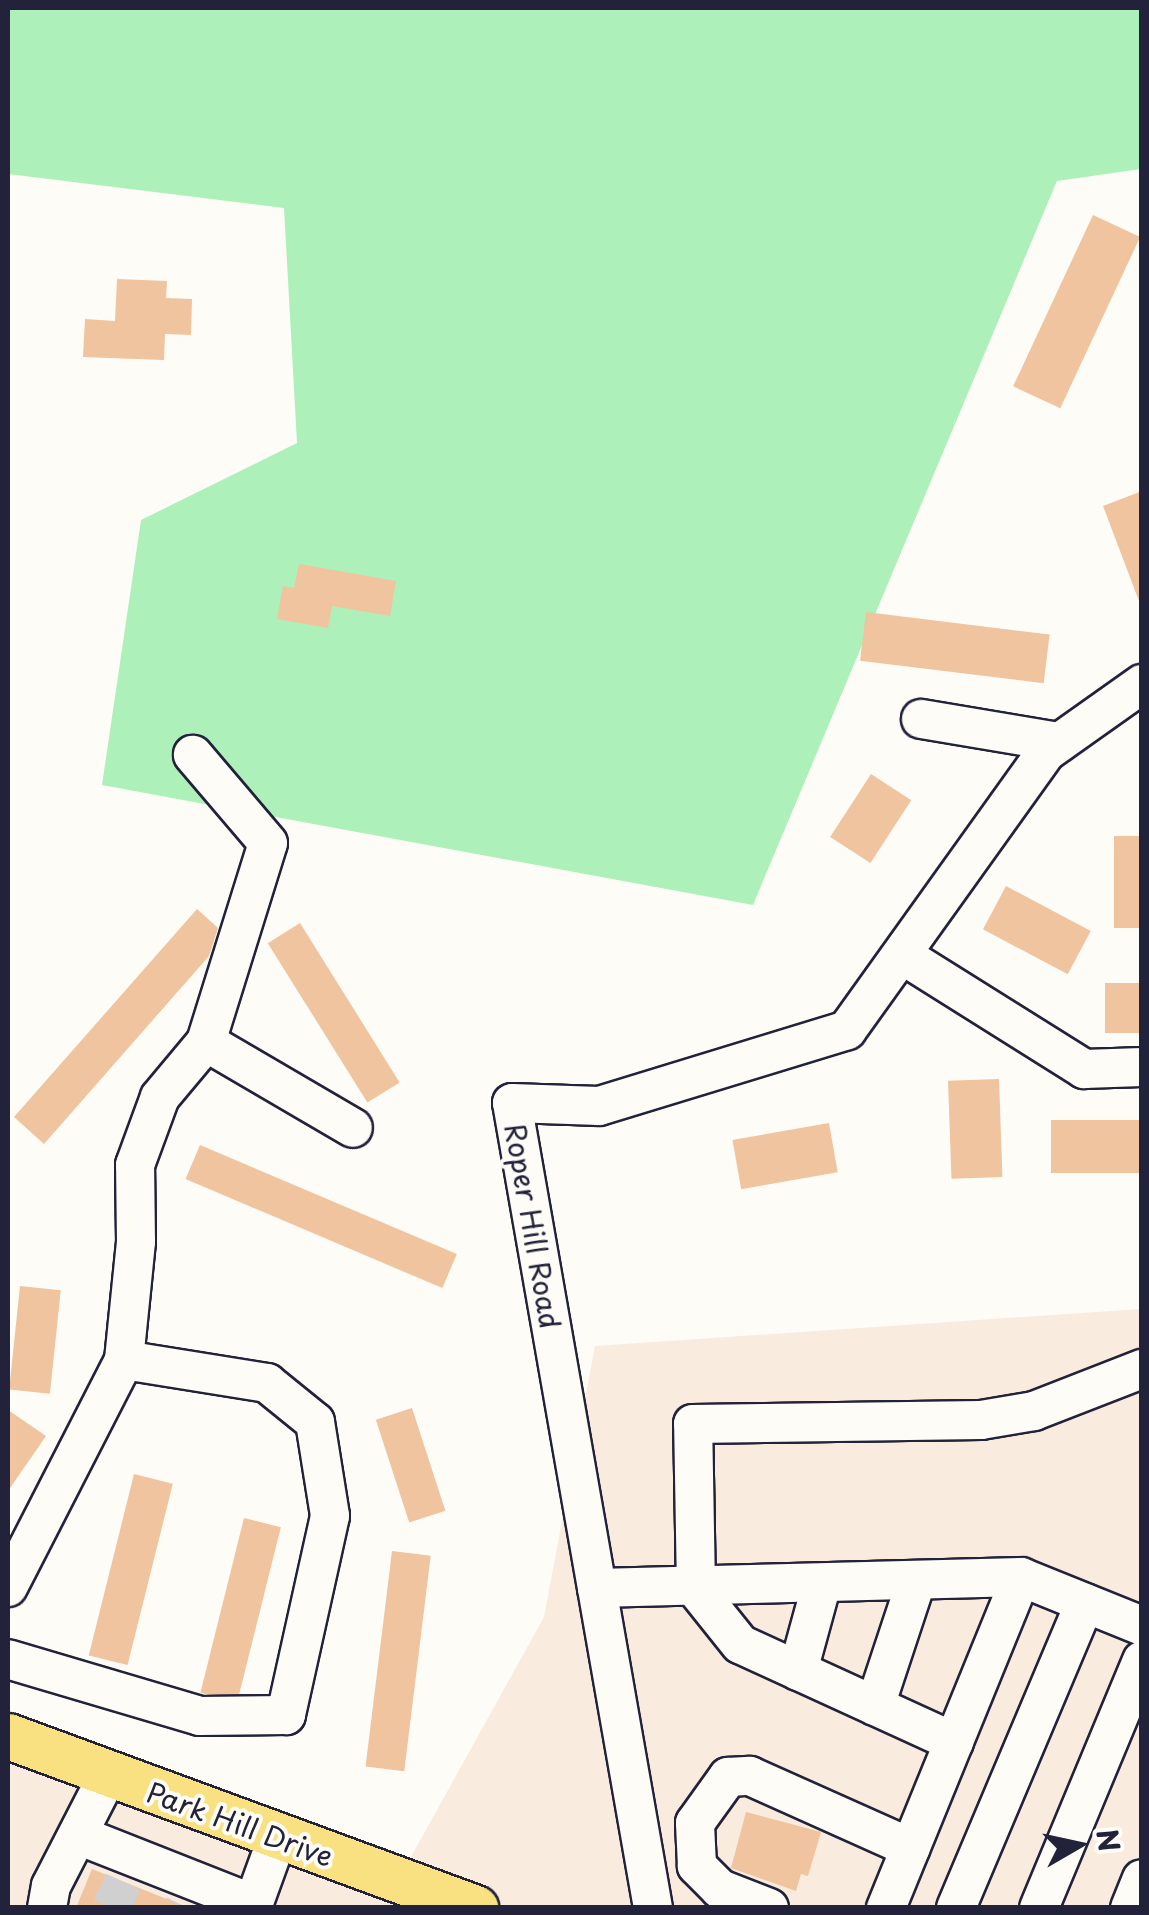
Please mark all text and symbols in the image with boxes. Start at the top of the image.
street label: Roper Hill Road [498,1120,568,1332]
street label: Park Hill Drive [141,1774,339,1874]
north arrow [1029,1795,1129,1895]
text: N [1086,1826,1132,1855]

